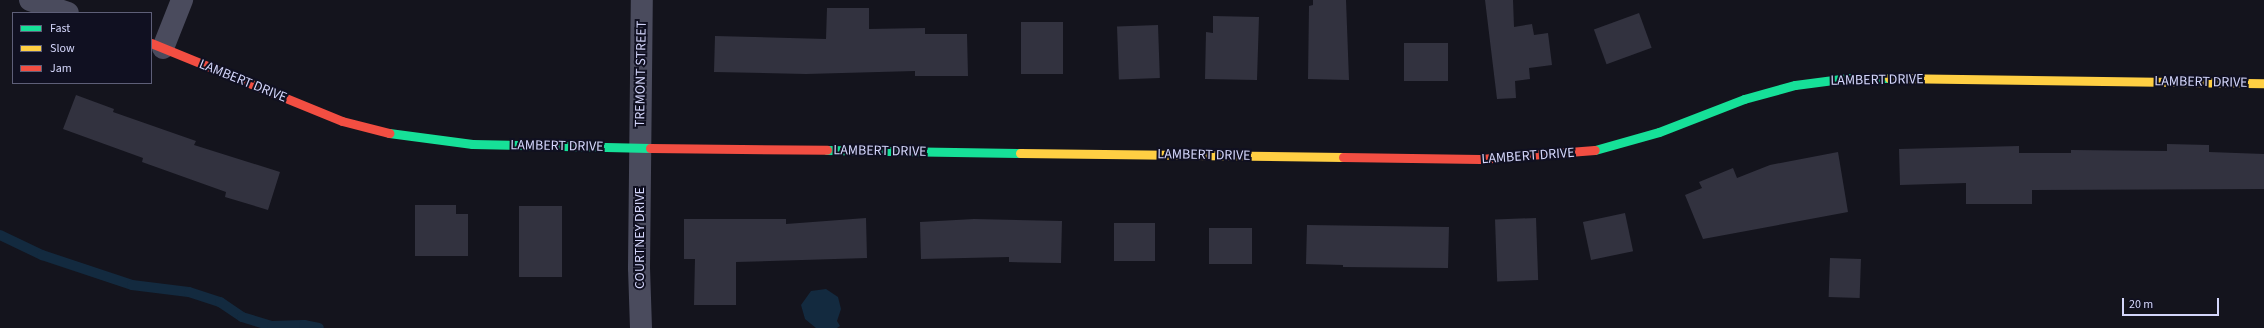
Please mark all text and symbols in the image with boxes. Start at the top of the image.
legend [12,12,152,84]
text: Fast [50,20,70,37]
street label: TREMONT STREET [632,21,650,127]
text: Slow [50,40,75,57]
street label: LAMBERT DRIVE [197,56,289,106]
text: Jam [50,60,72,77]
street label: LAMBERT DRIVE [1830,71,1924,89]
street label: LAMBERT DRIVE [2154,73,2248,91]
street label: LAMBERT DRIVE [510,137,604,155]
street label: LAMBERT DRIVE [833,142,927,160]
street label: LAMBERT DRIVE [1481,144,1575,168]
street label: LAMBERT DRIVE [1157,146,1251,164]
street label: COURTNEY DRIVE [632,187,648,289]
scale bar [2124,290,2221,316]
text: 20 m [2129,296,2153,313]

